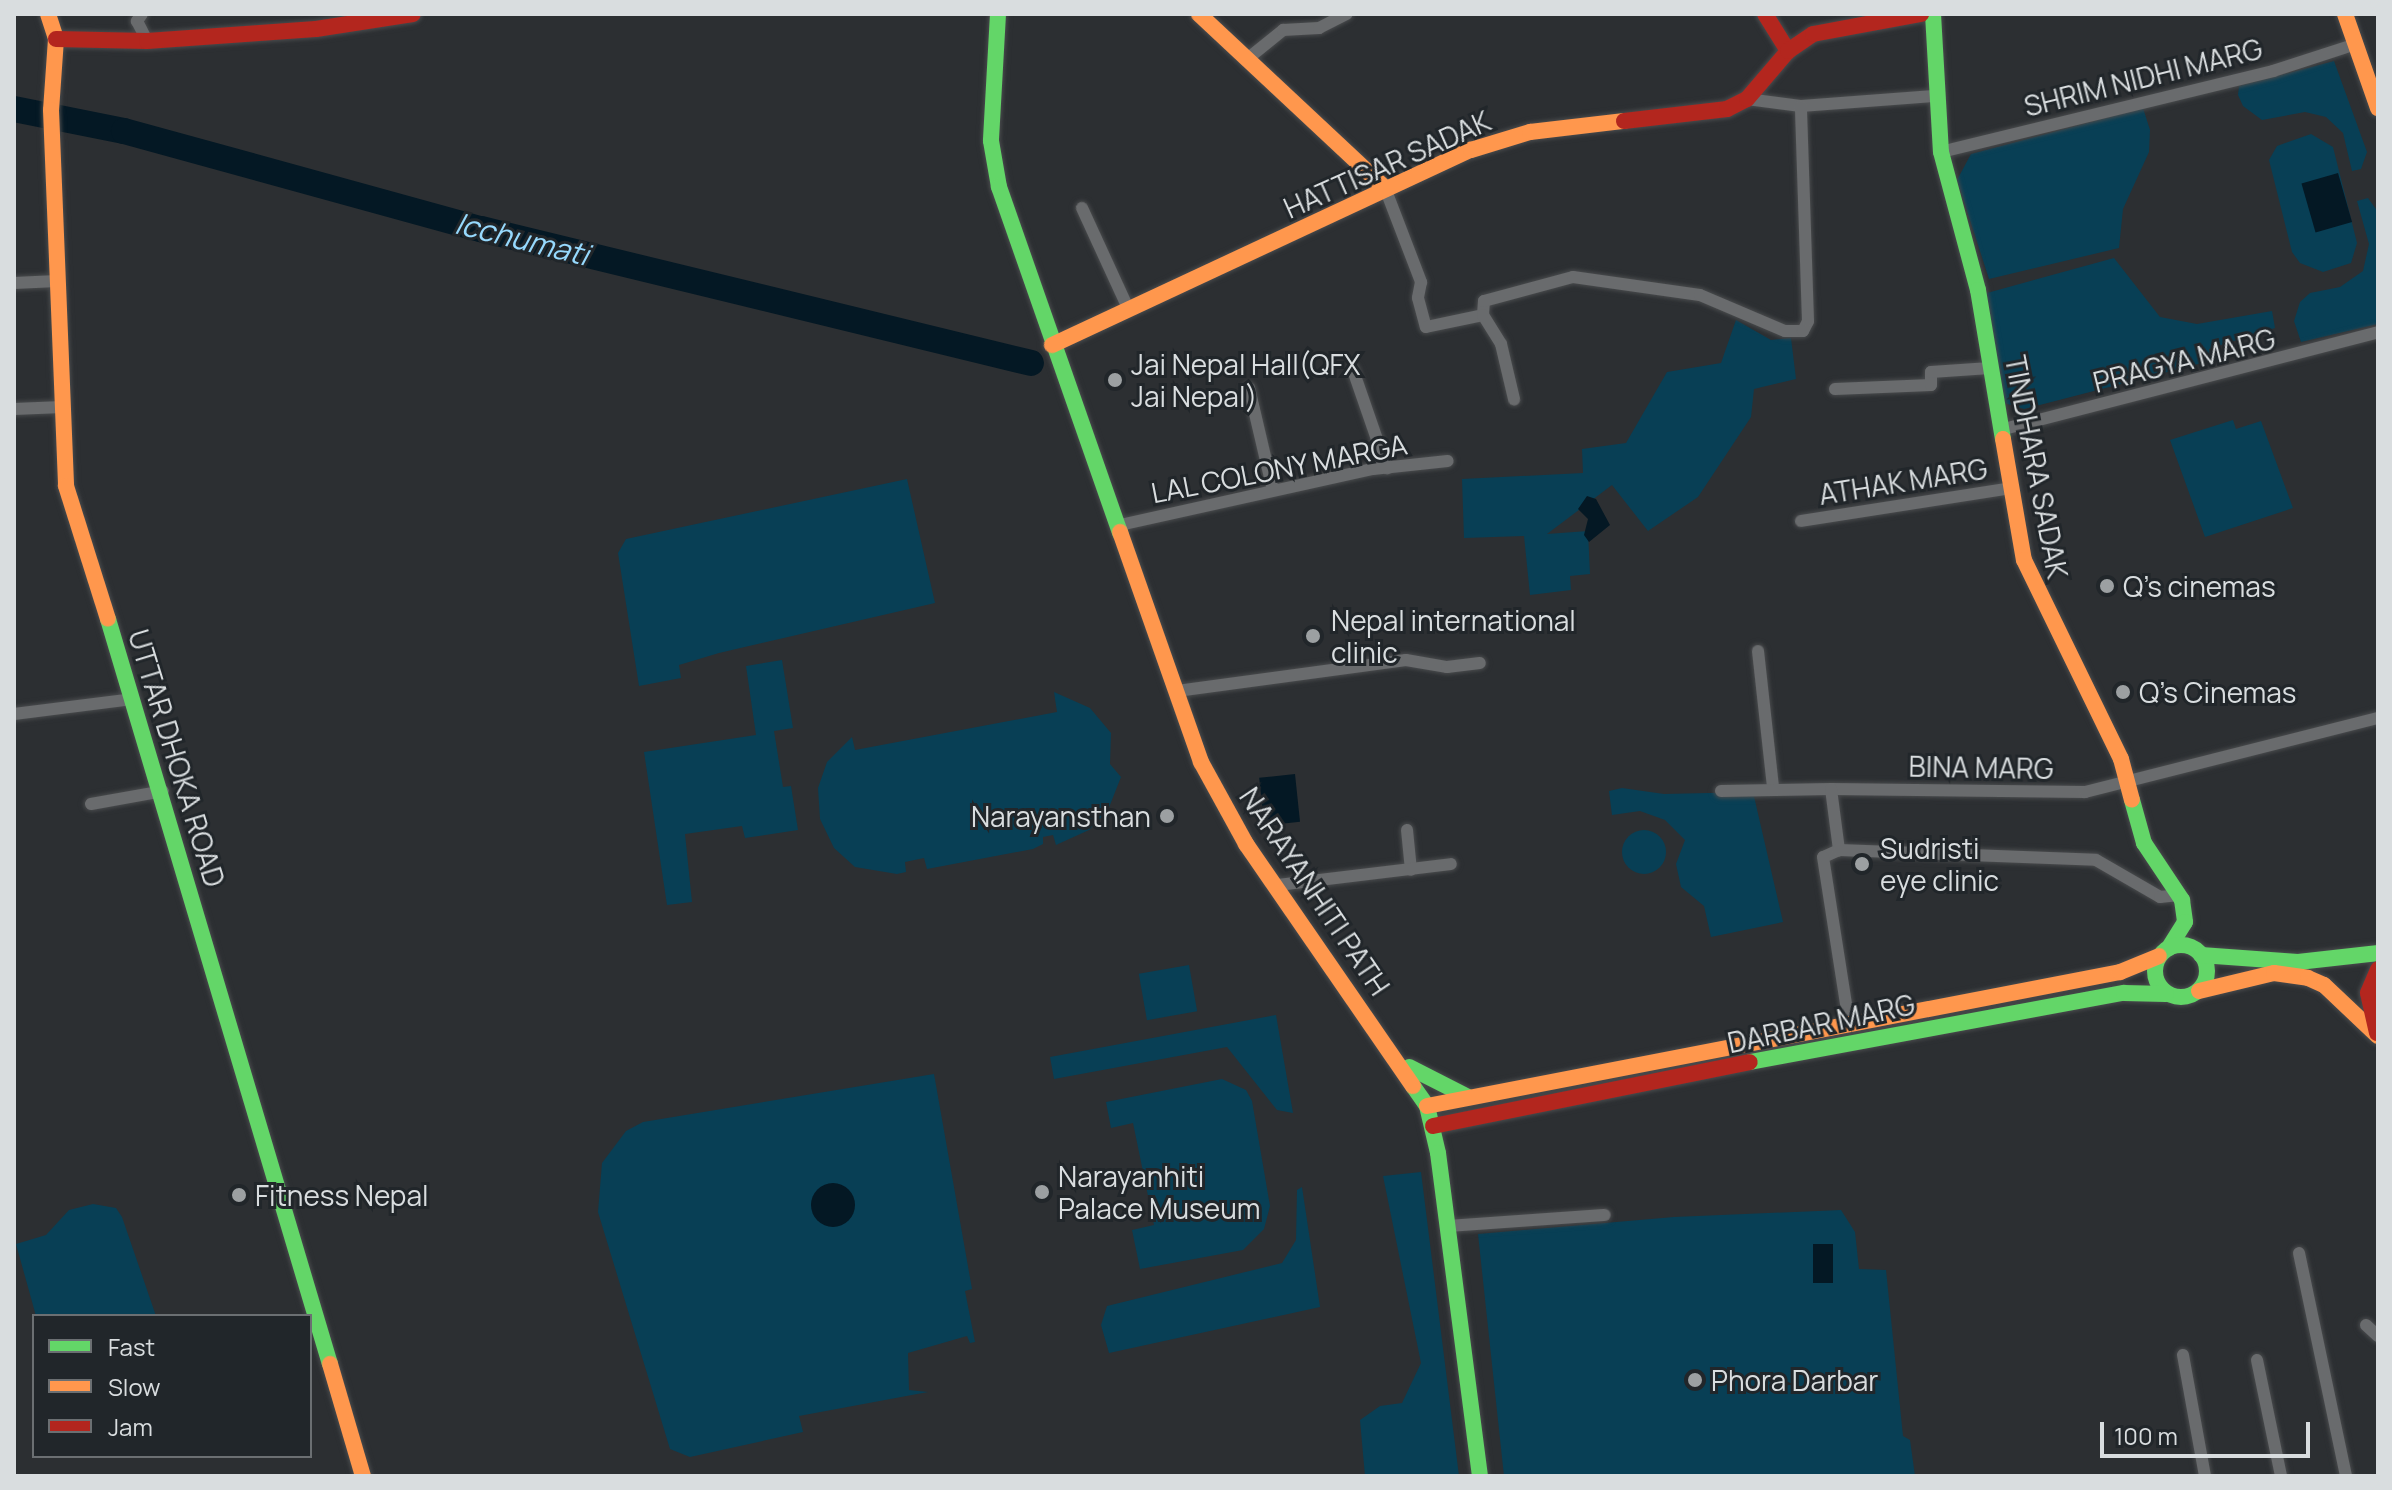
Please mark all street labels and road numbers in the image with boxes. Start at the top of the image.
street label: SHRIM NIDHI MARG [2020,31,2266,123]
street label: HATTISAR SADAK [1278,103,1496,225]
street label: PRAGYA MARG [2090,321,2278,399]
street label: TINDHARA SADAK [1999,353,2075,581]
street label: LAL COLONY MARGA [1147,426,1411,510]
street label: ATHAK MARG [1816,451,1990,511]
street label: UTTAR DHOKA ROAD [122,625,232,891]
street label: BINA MARG [1908,749,2054,785]
street label: NARAYANHITI PATH [1233,781,1397,1001]
street label: DARBAR MARG [1724,987,1918,1059]

